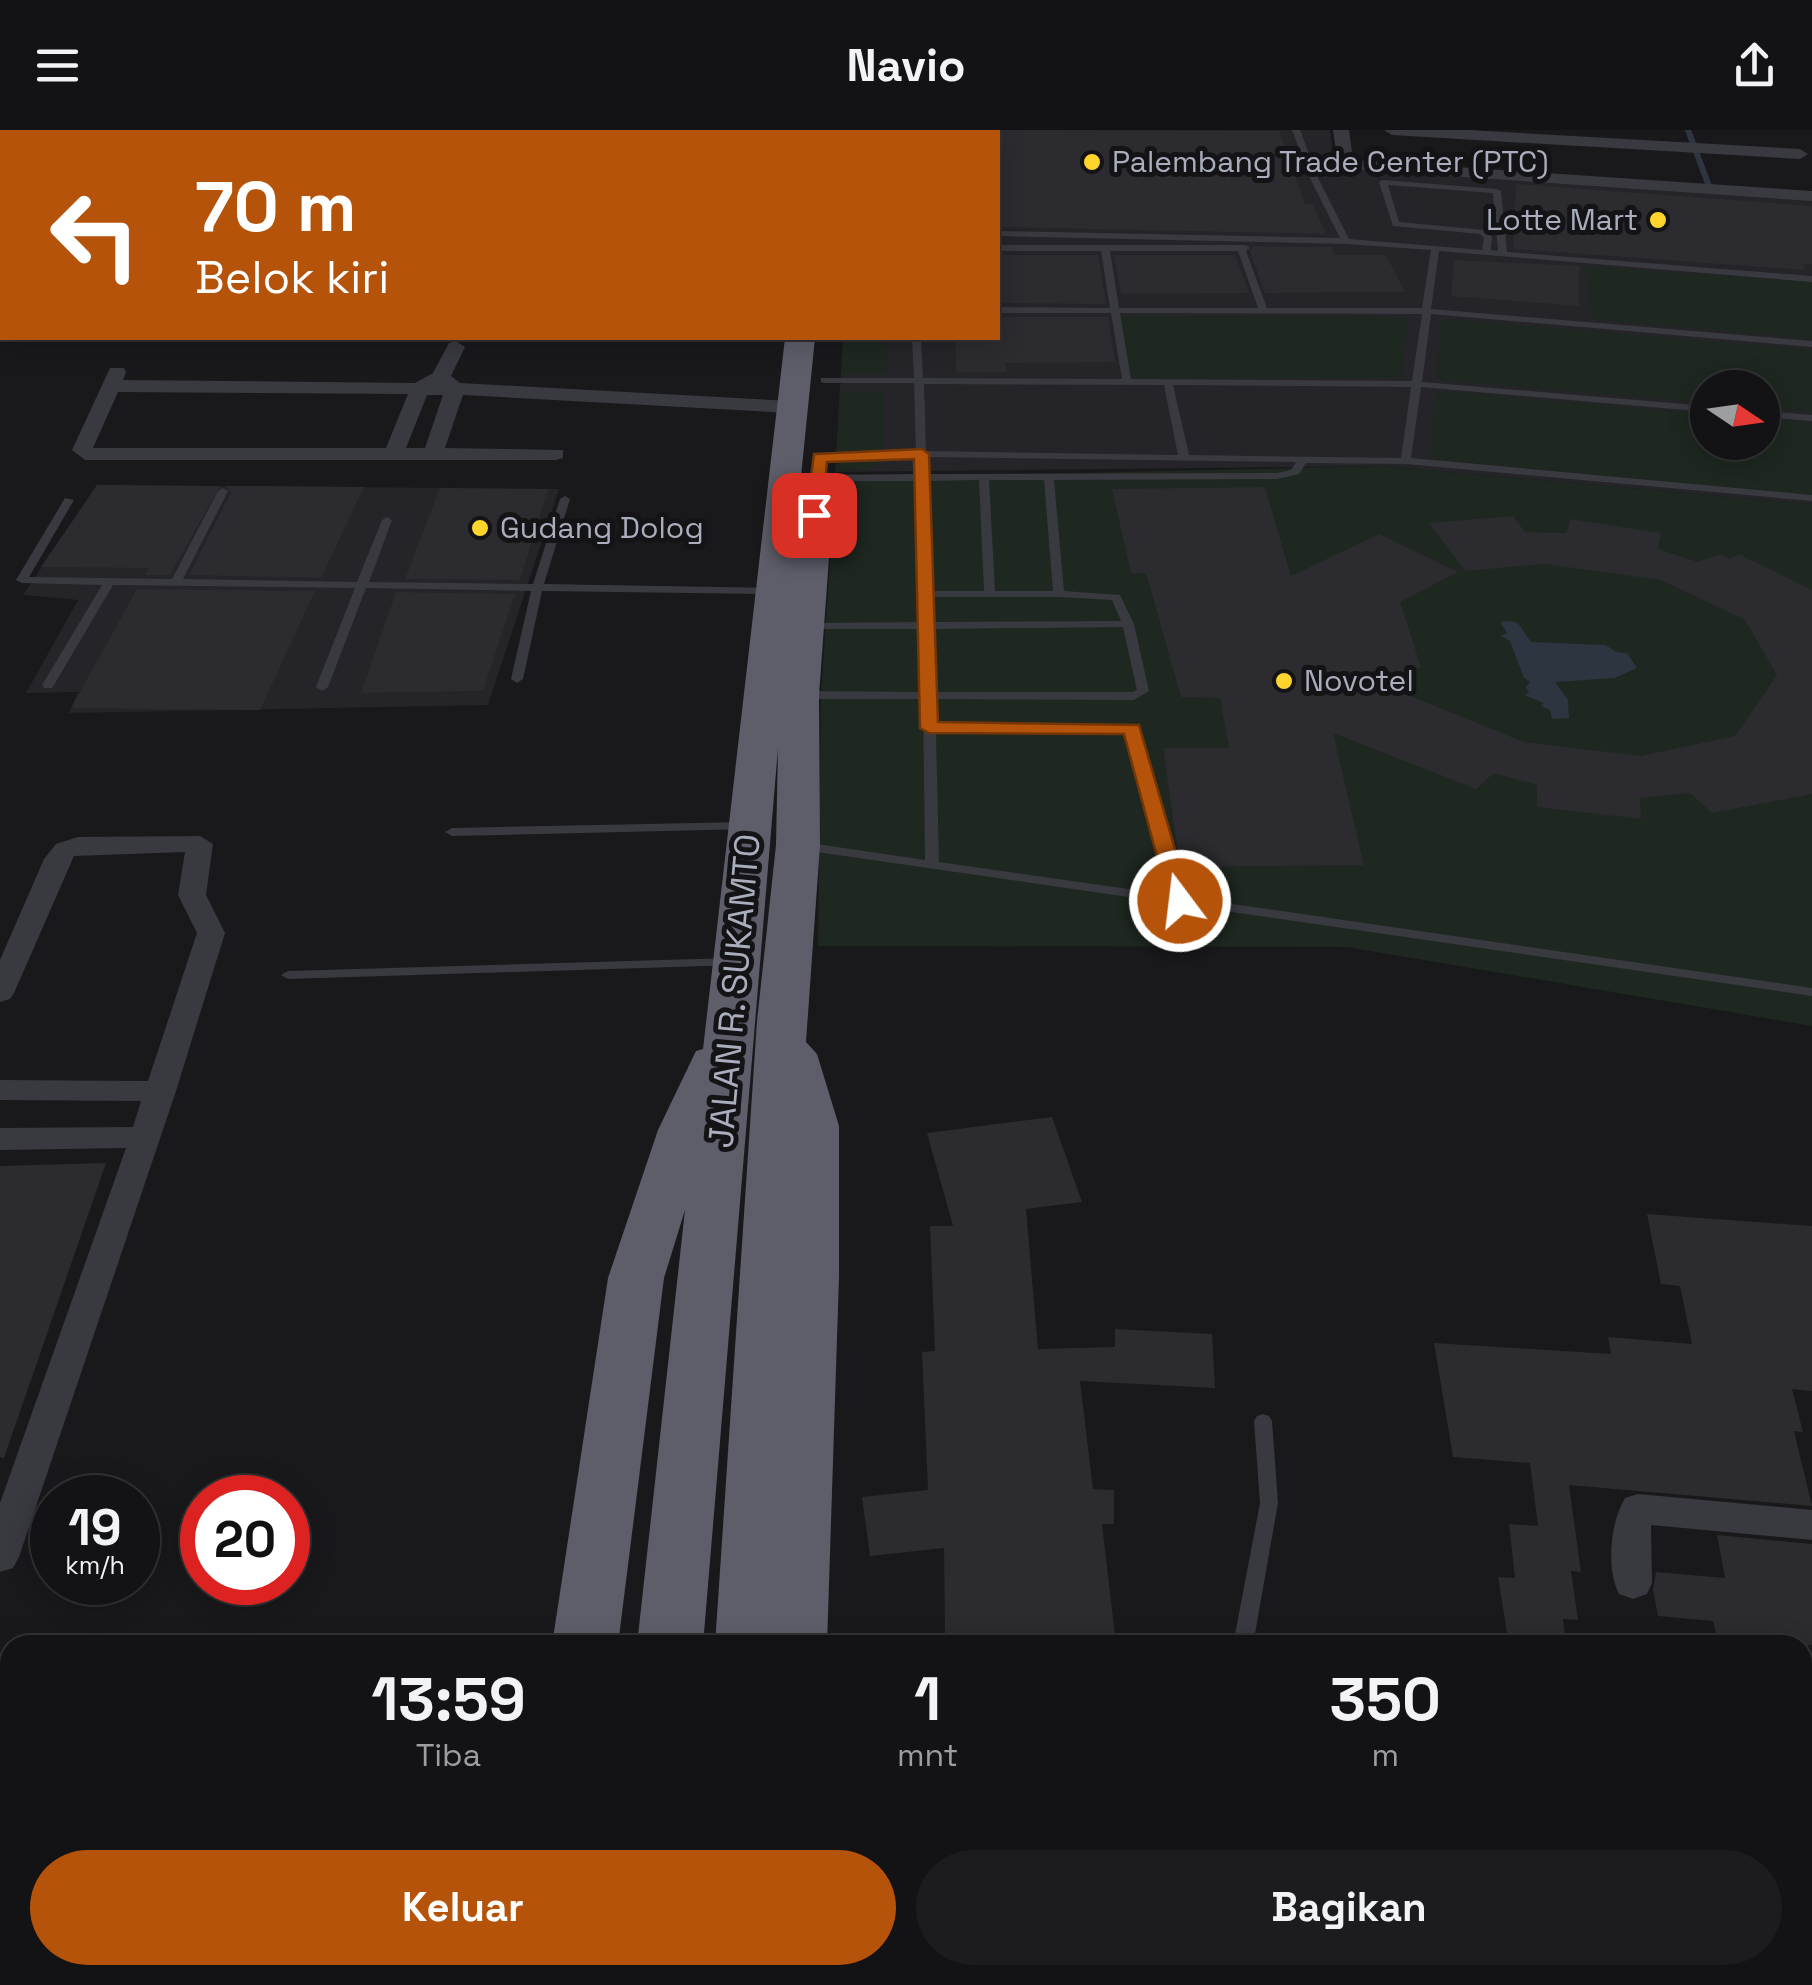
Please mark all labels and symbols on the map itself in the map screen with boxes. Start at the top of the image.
place label: Palembang Trade Center (PTC) [1112,142,1548,181]
marker: Palembang Trade Center (PTC) [1081,151,1103,173]
place label: Lotte Mart [1486,200,1638,239]
marker: Lotte Mart [1647,209,1669,231]
north arrow [1690,370,1780,460]
pin [772,473,857,558]
place label: Gudang Dolog [500,508,704,547]
marker: Gudang Dolog [469,517,491,539]
place label: Novotel [1304,661,1414,700]
marker: Novotel [1273,670,1295,692]
street label: JALAN R. SUKAMTO [698,832,770,1150]
position arrow [1128,849,1232,953]
speed limit sign: 20 [180,1475,310,1605]

